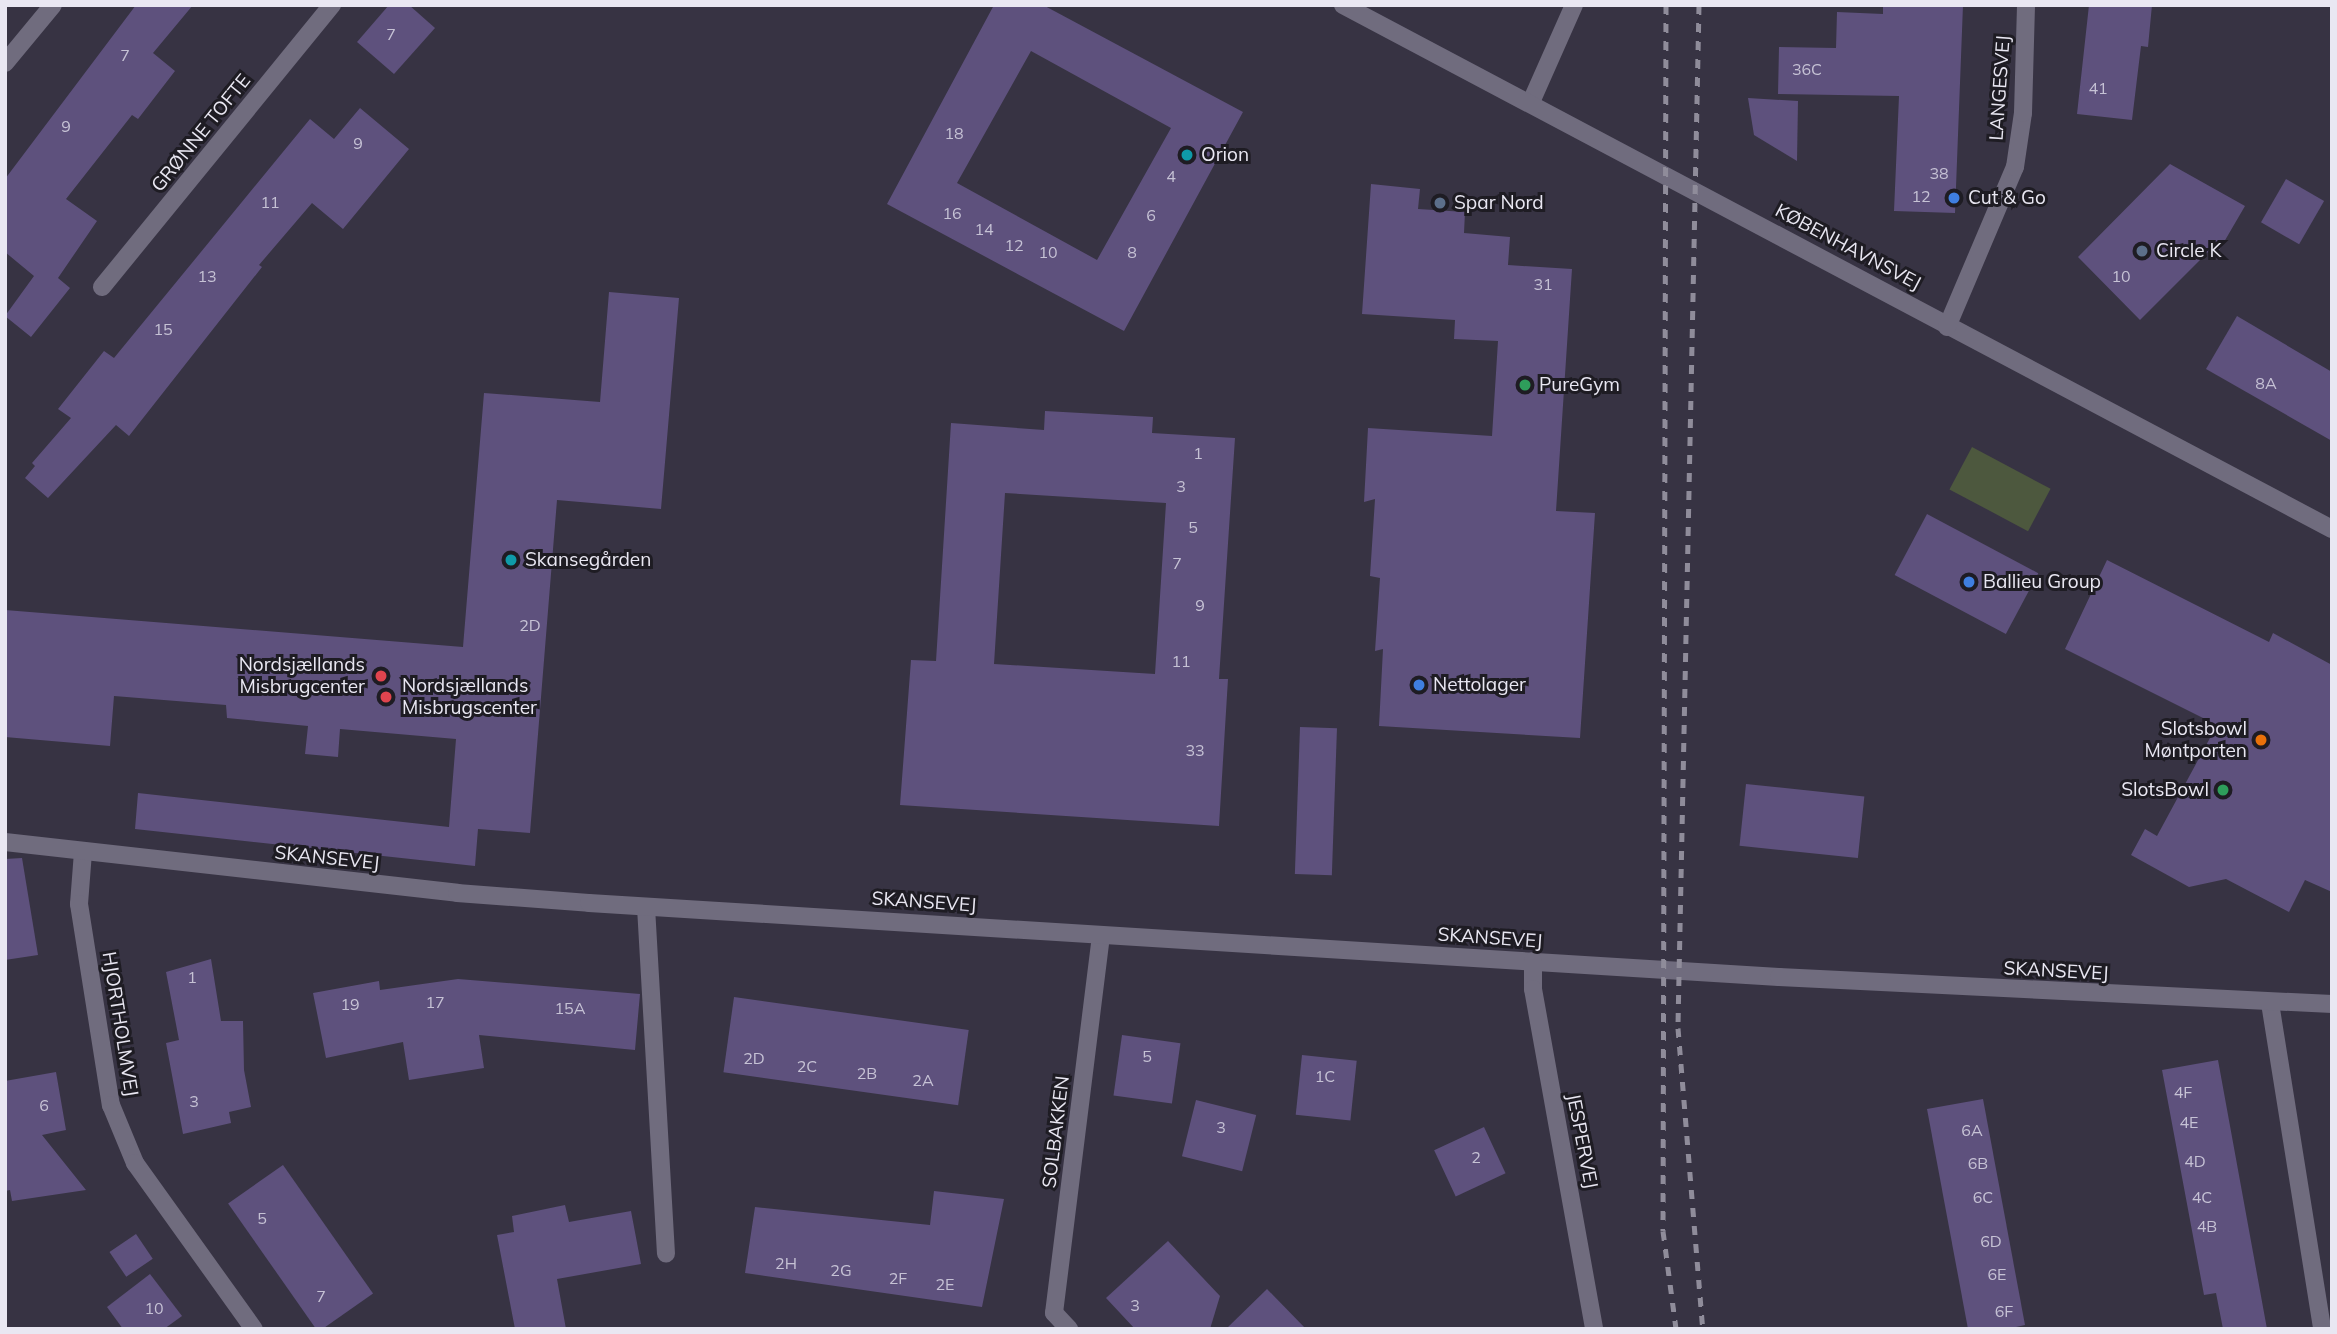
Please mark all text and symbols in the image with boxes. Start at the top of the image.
house number: 7 [386,24,396,44]
street label: LANGESVEJ [1985,35,2015,141]
house number: 7 [120,45,130,65]
house number: 36C [1792,59,1822,79]
street label: GRØNNE TOFTE [147,70,255,196]
house number: 41 [2088,78,2108,98]
house number: 9 [61,116,71,136]
house number: 18 [944,123,964,143]
house number: 9 [353,133,363,153]
place label: Orion [1201,144,1249,166]
marker: Orion [1179,147,1195,163]
house number: 38 [1929,163,1949,183]
house number: 4 [1166,166,1176,186]
house number: 12 [1911,186,1931,206]
place label: Cut & Go [1968,187,2046,209]
marker: Cut & Go [1946,190,1962,206]
house number: 11 [260,192,280,212]
place label: Spar Nord [1454,192,1544,214]
marker: Spar Nord [1432,195,1448,211]
street label: KØBENHAVNSVEJ [1771,199,1925,295]
house number: 16 [942,203,962,223]
house number: 6 [1146,205,1156,225]
house number: 14 [974,219,994,239]
house number: 12 [1004,235,1024,255]
place label: Circle K [2156,240,2222,262]
house number: 10 [1038,242,1058,262]
house number: 8 [1127,242,1137,262]
marker: Circle K [2134,243,2150,259]
house number: 13 [197,266,217,286]
house number: 10 [2111,266,2131,286]
house number: 31 [1533,274,1553,294]
house number: 15 [153,319,173,339]
house number: 8A [2255,373,2277,393]
place label: PureGym [1539,374,1620,396]
marker: PureGym [1517,377,1533,393]
house number: 1 [1193,443,1203,463]
house number: 3 [1176,476,1186,496]
house number: 5 [1188,517,1198,537]
place label: Skansegården [525,549,651,571]
marker: Skansegården [503,552,519,568]
house number: 7 [1172,553,1182,573]
place label: Ballieu Group [1983,571,2101,593]
marker: Ballieu Group [1961,574,1977,590]
house number: 9 [1195,595,1205,615]
house number: 2D [519,615,541,635]
house number: 11 [1171,651,1191,671]
place label: Nordsjællands Misbrugcenter [239,654,365,698]
marker: Nordsjællands Misbrugcenter [371,666,391,686]
place label: Nettolager [1433,674,1526,696]
place label: Nordsjællands Misbrugscenter [402,675,537,719]
marker: Nettolager [1411,677,1427,693]
marker: Nordsjællands Misbrugscenter [376,687,396,707]
place label: Slotsbowl Møntporten [2144,718,2247,762]
marker: Slotsbowl Møntporten [2253,732,2269,748]
house number: 33 [1185,740,1205,760]
place label: SlotsBowl [2121,779,2209,801]
marker: SlotsBowl [2215,782,2231,798]
street label: SKANSEVEJ [274,841,380,875]
street label: SKANSEVEJ [871,887,977,917]
street label: SKANSEVEJ [1437,923,1543,953]
street label: HJORTHOLMVEJ [97,950,143,1098]
street label: SKANSEVEJ [2003,957,2109,985]
house number: 1 [187,967,197,987]
house number: 17 [425,992,445,1012]
house number: 19 [340,994,360,1014]
house number: 15A [555,998,585,1018]
house number: 5 [1142,1046,1152,1066]
house number: 2D [743,1048,765,1068]
house number: 2C [797,1056,817,1076]
house number: 2B [857,1063,877,1083]
house number: 1C [1315,1066,1335,1086]
house number: 2A [912,1070,934,1090]
street label: SOLBAKKEN [1038,1075,1074,1189]
house number: 4F [2174,1082,2192,1102]
house number: 3 [189,1091,199,1111]
street label: JESPERVEJ [1562,1092,1602,1190]
house number: 6 [39,1095,49,1115]
house number: 4E [2179,1112,2199,1132]
house number: 3 [1216,1117,1226,1137]
house number: 6A [1961,1120,1983,1140]
house number: 2 [1471,1147,1481,1167]
house number: 4D [2184,1151,2206,1171]
house number: 6B [1968,1153,1988,1173]
house number: 6C [1973,1187,1993,1207]
house number: 4C [2192,1187,2212,1207]
house number: 5 [257,1208,267,1228]
house number: 4B [2197,1216,2217,1236]
house number: 6D [1980,1231,2002,1251]
house number: 2H [775,1253,797,1273]
house number: 2G [830,1260,852,1280]
house number: 6E [1987,1264,2007,1284]
house number: 2F [889,1268,907,1288]
house number: 2E [935,1274,955,1294]
house number: 7 [316,1286,326,1306]
house number: 3 [1130,1295,1140,1315]
house number: 10 [144,1298,164,1318]
house number: 6F [1995,1301,2013,1321]

